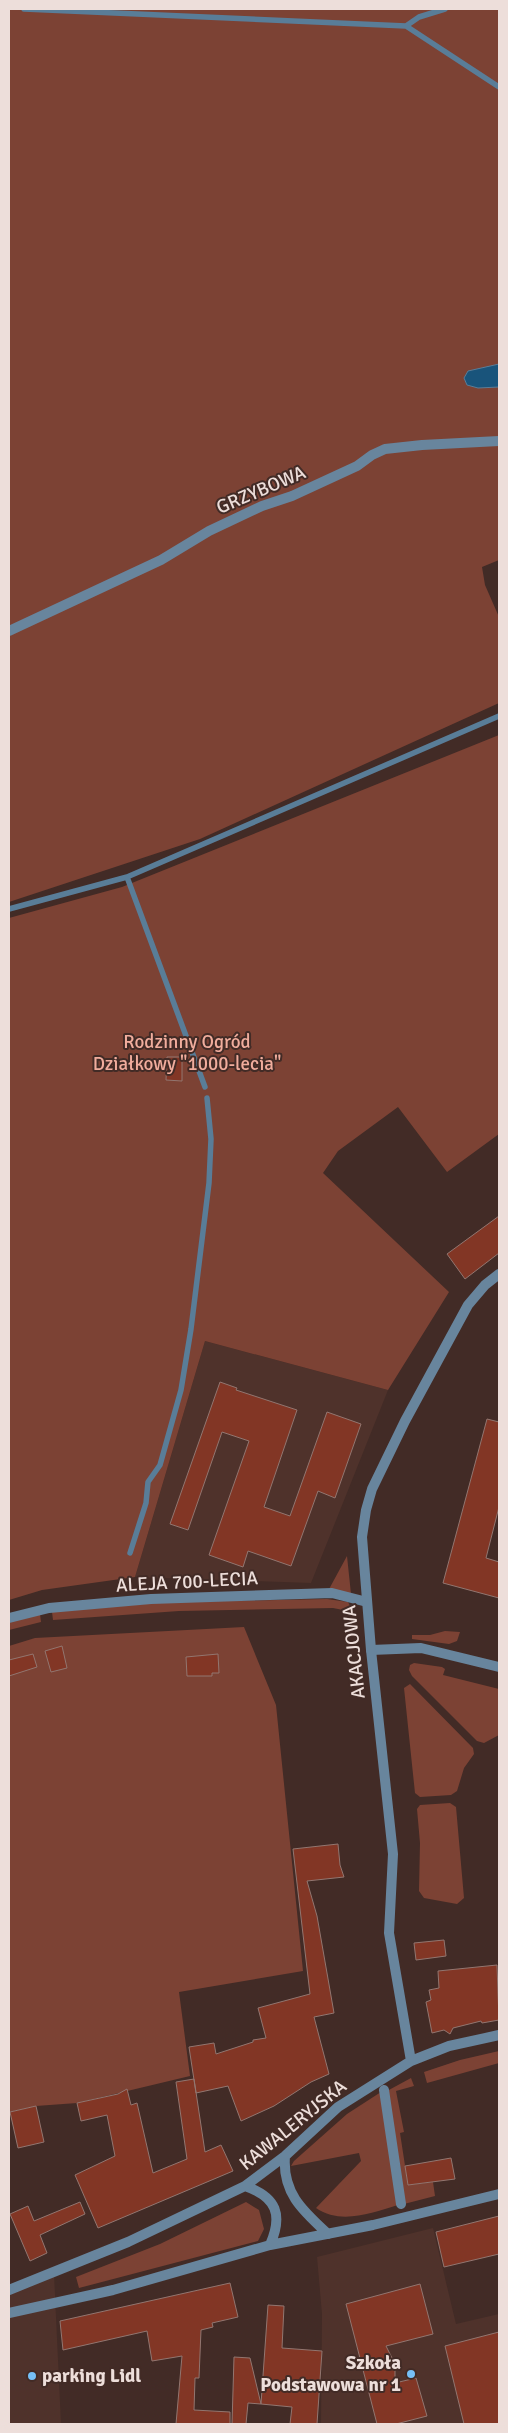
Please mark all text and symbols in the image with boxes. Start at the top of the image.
street label: GRZYBOWA [213,460,310,520]
park label: Rodzinny Ogród Działkowy "1000-lecia" [93,1030,281,1076]
street label: ALEJA 700-LECIA [115,1566,259,1598]
street label: AKACJOWA [337,1604,371,1700]
street label: KAWALERYJSKA [234,2074,352,2176]
place label: Szkoła Podstawowa nr 1 [260,2351,401,2397]
place label: parking Lidl [42,2364,141,2388]
marker: Szkoła Podstawowa nr 1 [405,2368,417,2380]
marker: parking Lidl [26,2370,38,2382]

